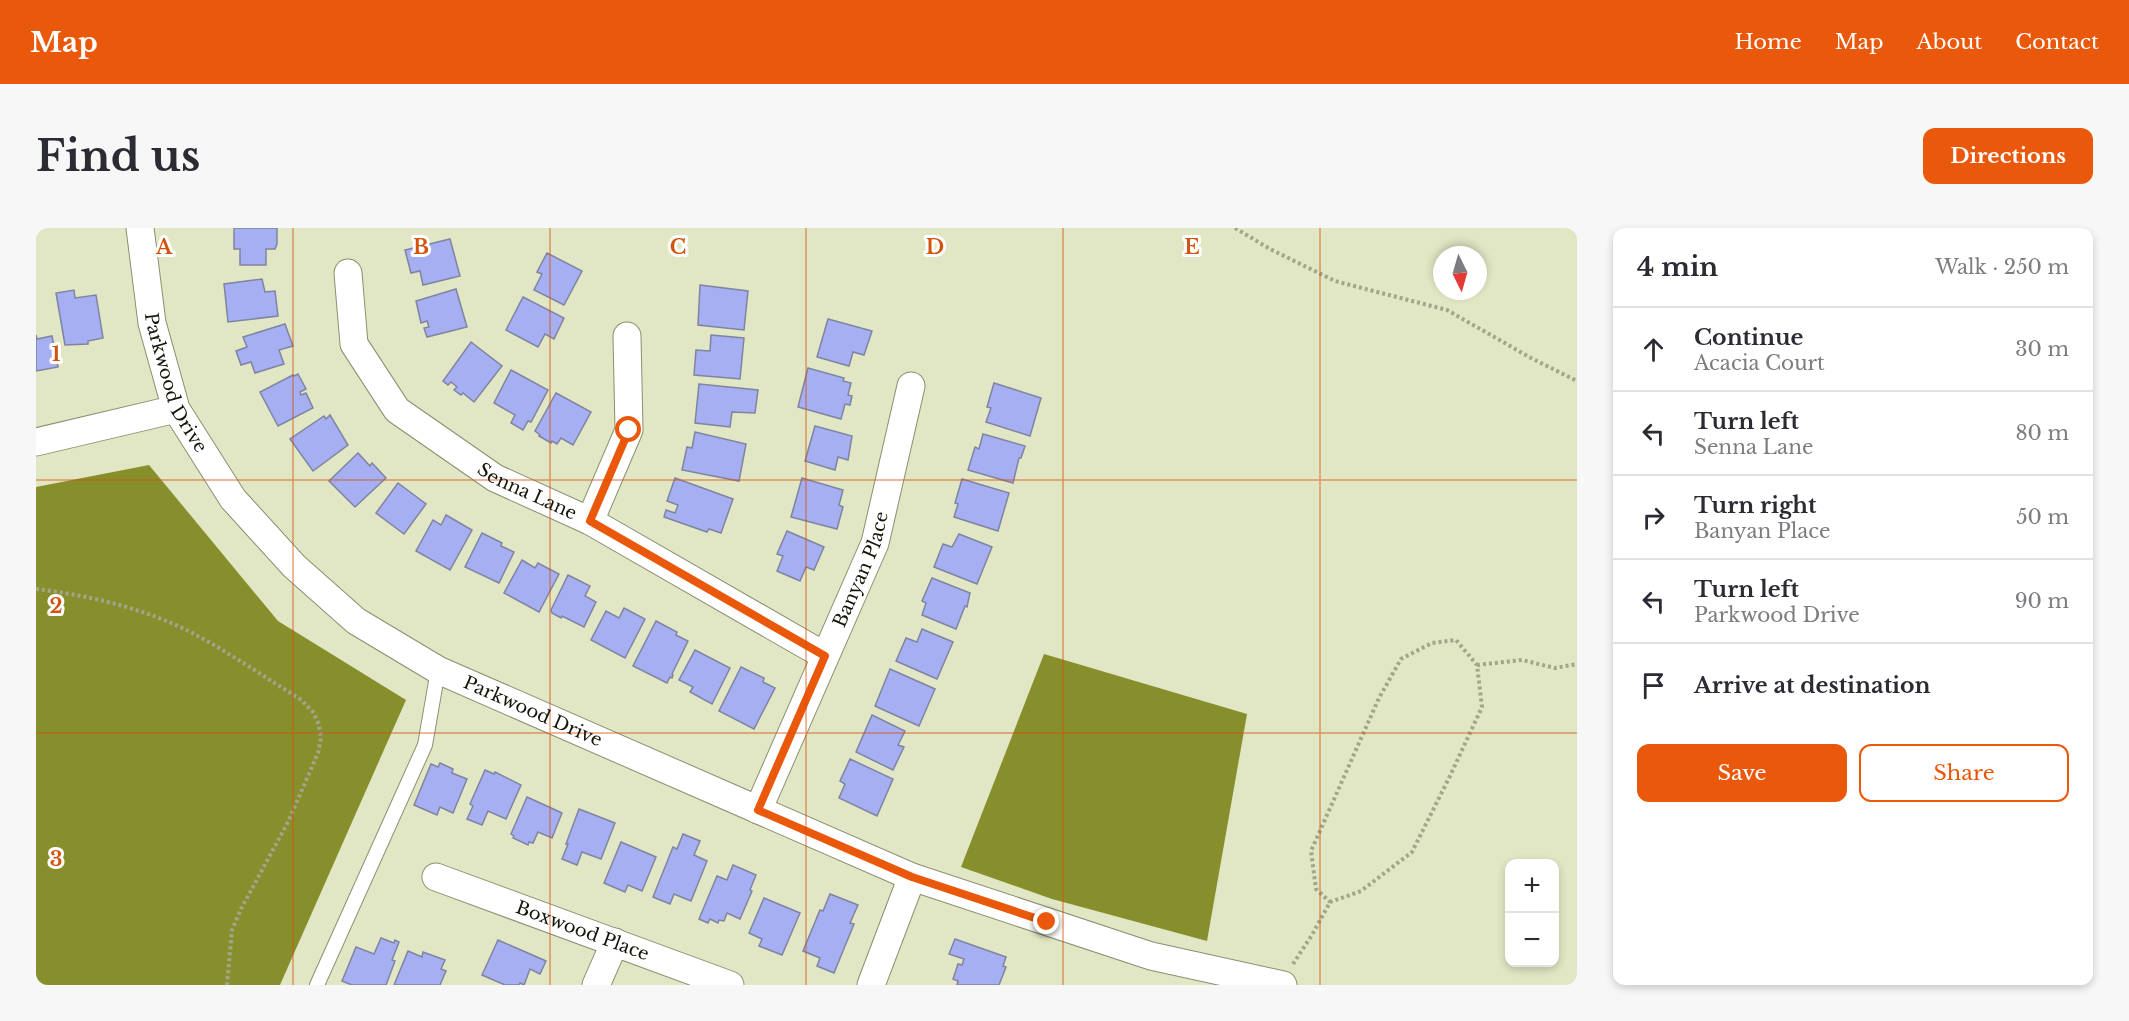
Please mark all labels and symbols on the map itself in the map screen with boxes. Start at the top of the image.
text: A [155,235,173,259]
text: B [413,235,429,259]
text: C [670,235,686,259]
text: D [926,235,944,259]
text: E [1184,235,1200,259]
north arrow [1433,246,1487,300]
street label: Parkwood Drive [140,311,212,457]
text: 1 [52,342,61,366]
route start [615,416,641,442]
street label: Senna Lane [473,458,580,524]
street label: Banyan Place [828,509,893,631]
text: 2 [49,594,63,618]
street label: Parkwood Drive [460,671,606,751]
text: 3 [50,847,62,871]
street label: Boxwood Place [513,896,652,965]
route end [1033,908,1059,934]

